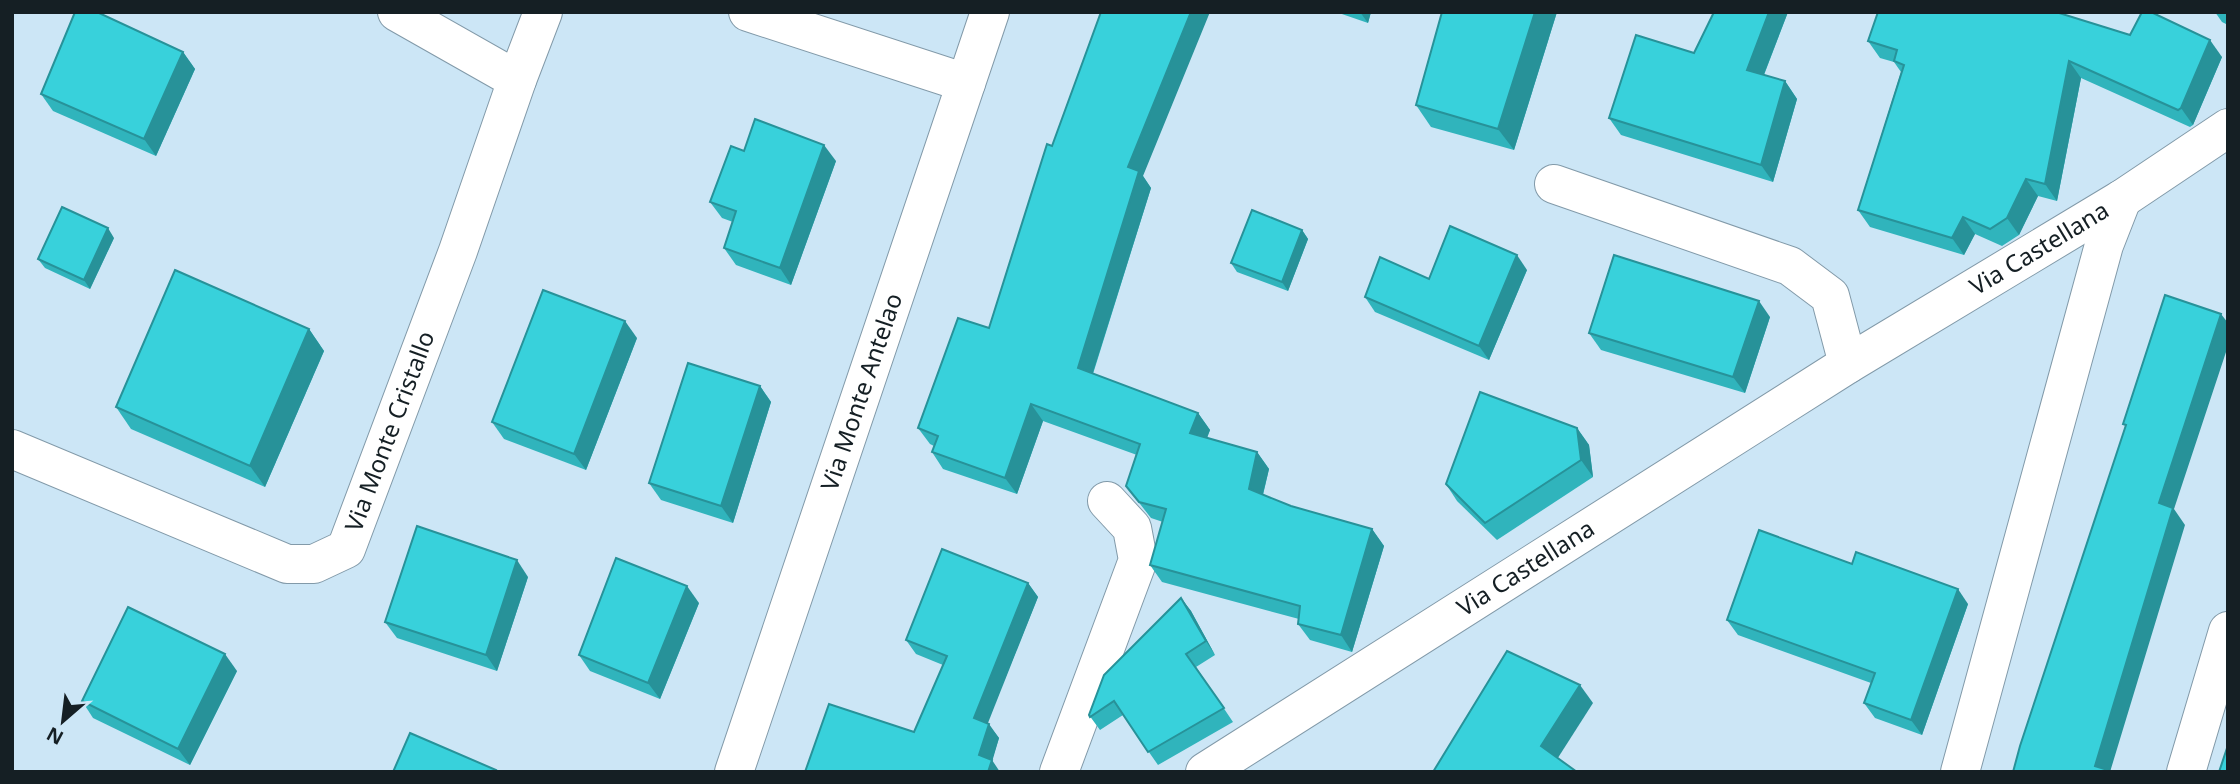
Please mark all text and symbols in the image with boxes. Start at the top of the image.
street label: Via Castellana [1963,193,2114,302]
street label: Via Monte Antelao [812,288,909,495]
street label: Via Monte Cristallo [336,326,441,536]
street label: Via Castellana [1450,511,1600,623]
north arrow [28,686,98,756]
text: N [42,721,68,751]

